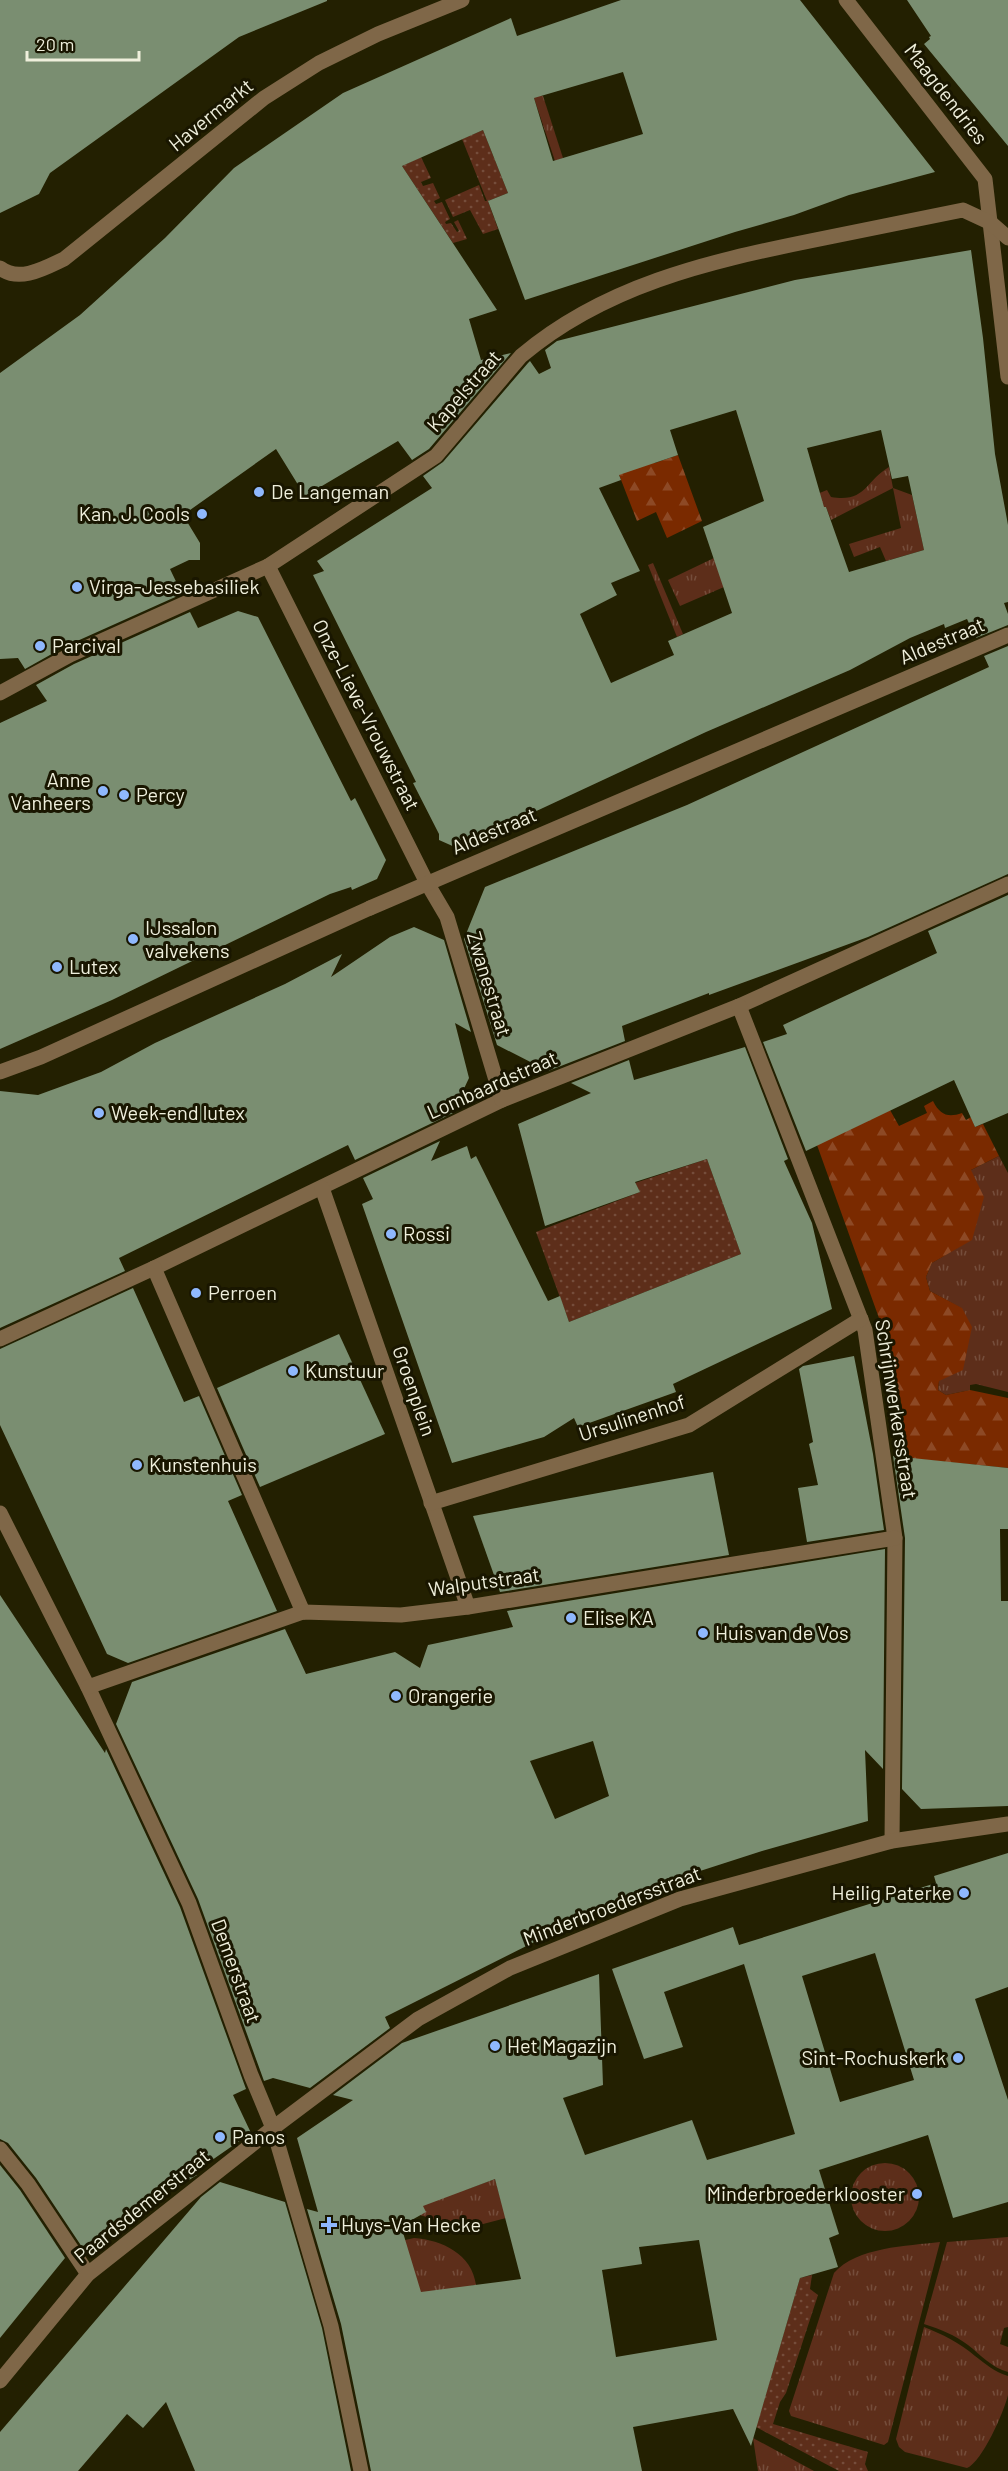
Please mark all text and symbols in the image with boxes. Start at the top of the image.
scale bar [27,24,140,62]
text: 20 m [36,33,74,55]
street label: Maagdendries [900,38,994,148]
street label: Havermarkt [163,73,257,156]
street label: Kapelstraat [421,345,505,436]
place label: De Langeman [271,479,389,503]
marker: De Langeman [252,485,266,499]
place label: Kan. J. Cools [79,501,190,525]
marker: Kan. J. Cools [195,507,209,521]
place label: Virga-Jessebasiliek [89,574,260,598]
marker: Virga-Jessebasiliek [70,580,84,594]
street label: Aldestraat [896,611,988,669]
street label: Onze-Lieve-Vrouwstraat [308,615,426,814]
place label: Parcival [52,633,121,657]
marker: Parcival [33,639,47,653]
place label: Anne Vanheers [10,767,91,814]
place label: Percy [136,782,185,806]
marker: Anne Vanheers [96,784,110,798]
marker: Percy [117,788,131,802]
street label: Aldestraat [448,801,540,859]
place label: IJssalon valvekens [145,915,230,962]
street label: Zwanestraat [463,928,517,1039]
marker: IJssalon valvekens [126,932,140,946]
place label: Lutex [69,954,118,978]
marker: Lutex [50,960,64,974]
street label: Lombaardstraat [423,1045,560,1124]
place label: Week-end lutex [111,1100,245,1124]
marker: Week-end lutex [92,1106,106,1120]
place label: Rossi [403,1221,450,1245]
marker: Rossi [384,1227,398,1241]
place label: Perroen [208,1280,277,1304]
marker: Perroen [189,1286,203,1300]
street label: Schrijnwerkersstraat [871,1317,923,1500]
street label: Groenplein [388,1342,442,1439]
place label: Kunstuur [305,1358,384,1382]
marker: Kunstuur [286,1364,300,1378]
street label: Ursulinenhof [575,1389,688,1446]
place label: Kunstenhuis [149,1452,257,1476]
marker: Kunstenhuis [130,1458,144,1472]
street label: Walputstraat [427,1561,541,1601]
place label: Elise KA [583,1605,654,1629]
marker: Elise KA [564,1611,578,1625]
place label: Huis van de Vos [715,1620,849,1644]
marker: Huis van de Vos [696,1626,710,1640]
place label: Orangerie [408,1683,493,1707]
marker: Orangerie [389,1689,403,1703]
street label: Minderbroedersstraat [519,1860,704,1950]
place label: Heilig Paterke [832,1880,952,1904]
marker: Heilig Paterke [957,1886,971,1900]
street label: Demerstraat [207,1915,267,2026]
place label: Het Magazijn [507,2033,617,2057]
marker: Het Magazijn [488,2039,502,2053]
place label: Sint-Rochuskerk [801,2045,946,2069]
marker: Sint-Rochuskerk [951,2051,965,2065]
place label: Panos [232,2124,285,2148]
marker: Panos [213,2130,227,2144]
street label: Paardsdemerstraat [69,2143,214,2267]
place label: Minderbroederklooster [707,2181,905,2205]
marker: Minderbroederklooster [910,2187,924,2201]
place label: Huys-Van Hecke [341,2212,481,2236]
marker: Huys-Van Hecke [322,2218,336,2232]

